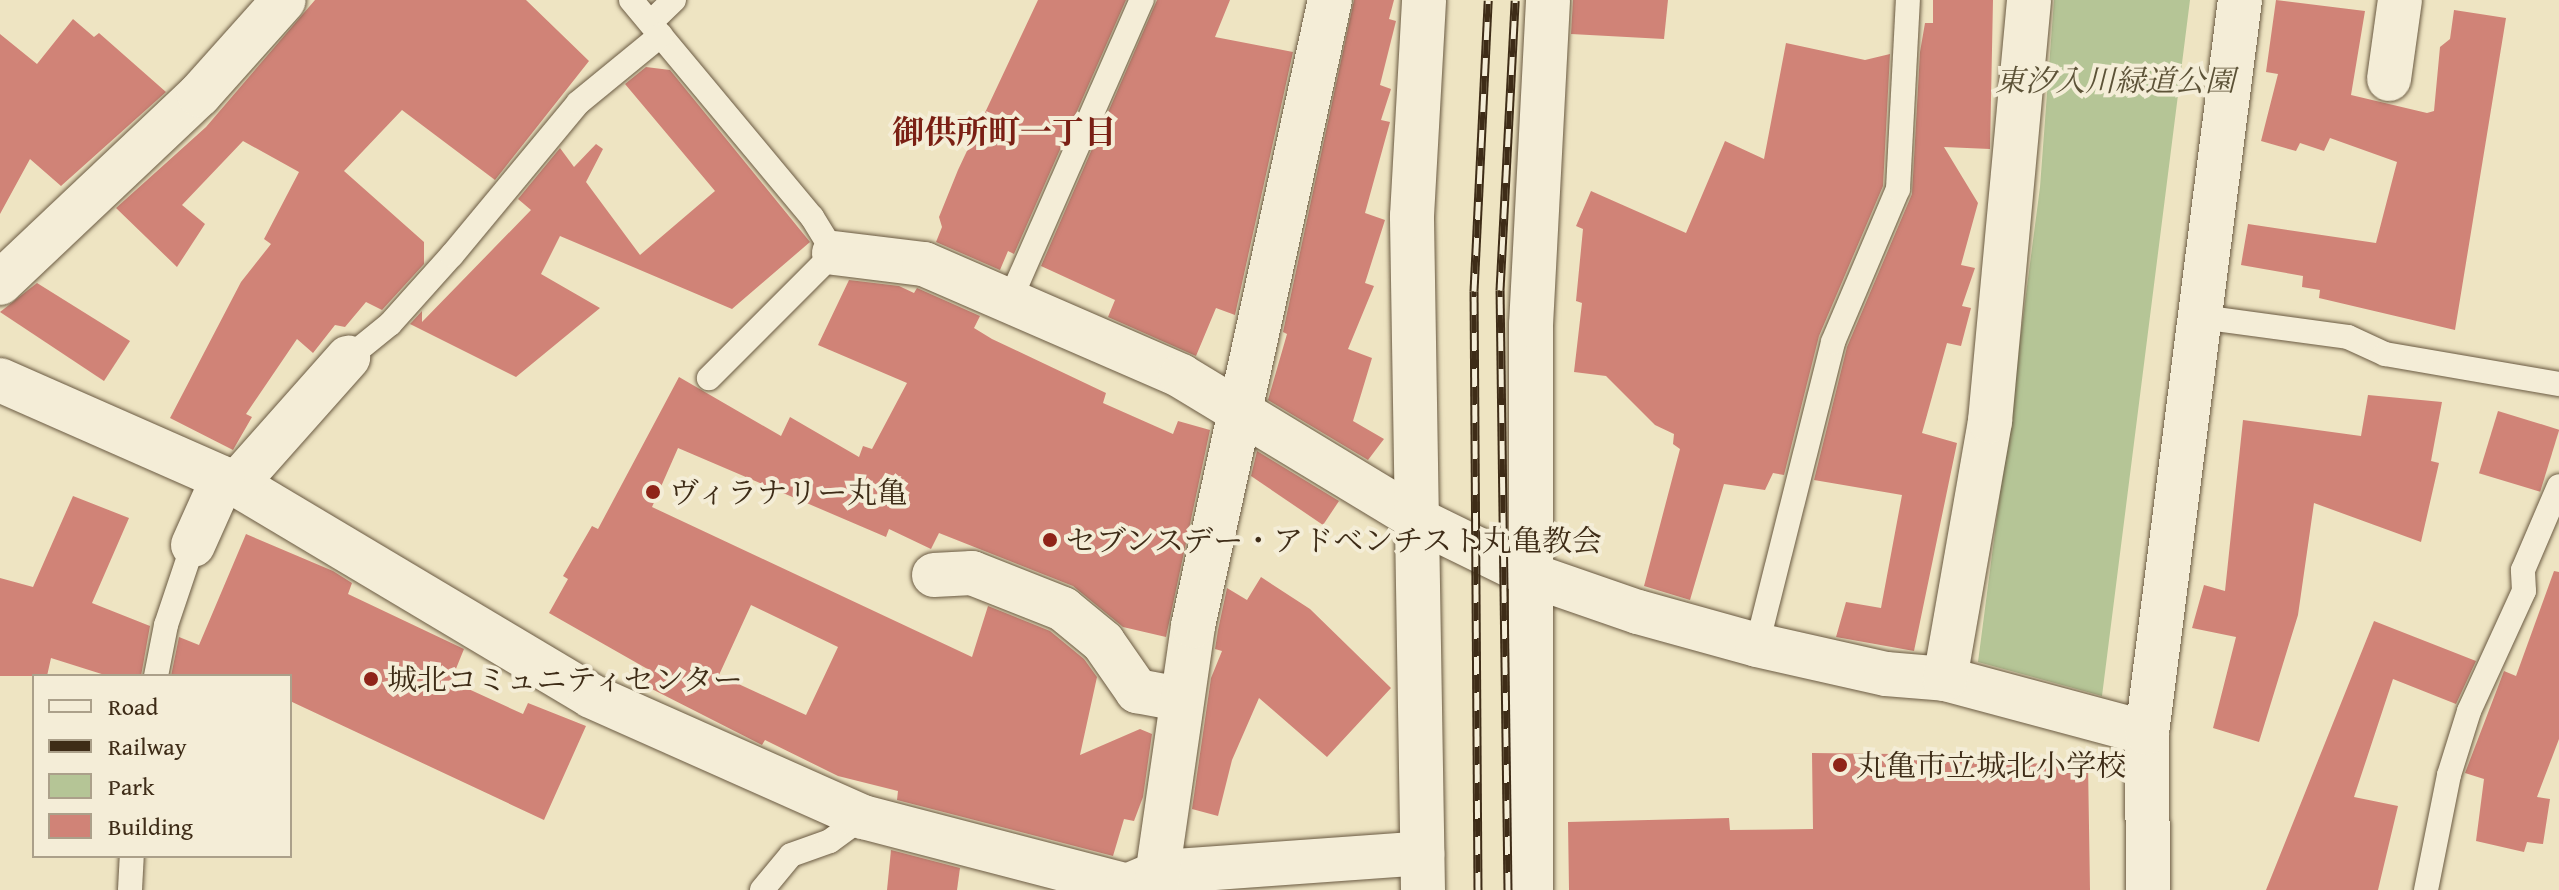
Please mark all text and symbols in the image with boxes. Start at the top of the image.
park label: 東汐入川緑道公園 [1995,62,2235,98]
district label: 御供所町一丁目 [892,113,1116,151]
place label: ヴィラナリー丸亀 [669,474,909,510]
marker: ヴィラナリー丸亀 [644,483,662,501]
place label: セブンスデー・アドベンチスト丸亀教会 [1066,522,1606,558]
marker: セブンスデー・アドベンチスト丸亀教会 [1041,531,1059,549]
place label: 城北コミュニティセンター [387,661,747,697]
marker: 城北コミュニティセンター [362,670,380,688]
legend [32,674,292,858]
text: Road [108,689,158,724]
text: Railway [108,729,187,764]
place label: 丸亀市立城北小学校 [1856,747,2126,783]
marker: 丸亀市立城北小学校 [1831,756,1849,774]
text: Park [108,769,154,804]
text: Building [108,809,193,844]

